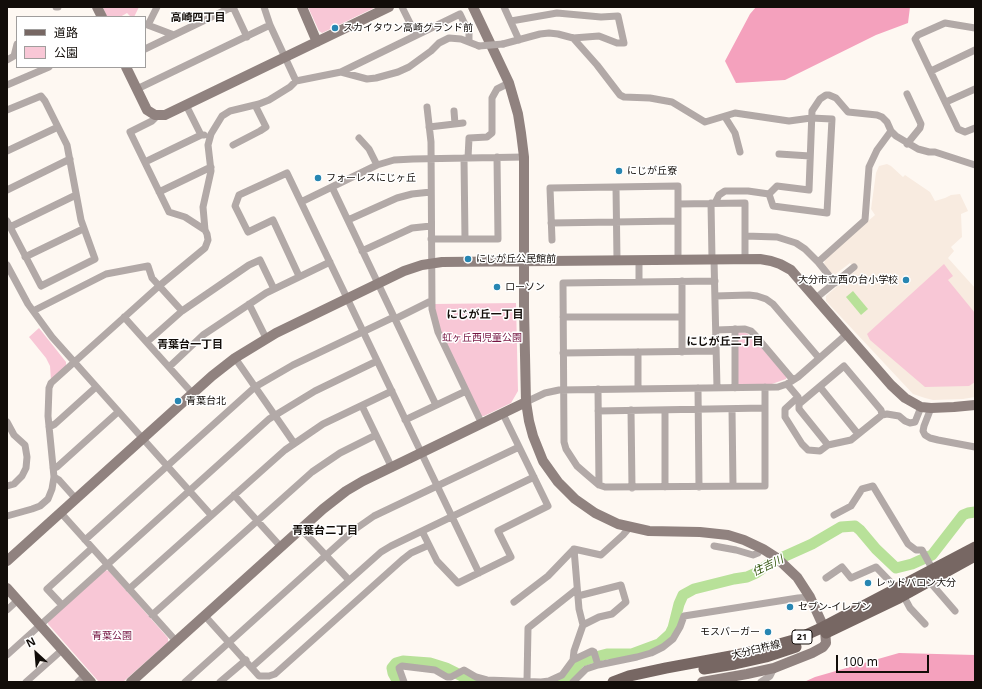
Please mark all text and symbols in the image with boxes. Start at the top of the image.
district label: 高崎四丁目 [171,11,225,25]
legend [16,16,146,68]
place label: スカイタウン高崎グランド前 [343,22,473,34]
marker: スカイタウン高崎グランド前 [330,23,340,33]
text: 道路 [54,24,78,41]
text: 公園 [54,44,78,61]
place label: にじが丘寮 [627,165,677,177]
marker: にじが丘寮 [614,166,624,176]
place label: フォーレスにじヶ丘 [326,172,416,184]
marker: フォーレスにじヶ丘 [313,173,323,183]
place label: にじが丘公民館前 [476,253,556,265]
marker: にじが丘公民館前 [463,254,473,264]
place label: 大分市立西の台小学校 [798,274,898,286]
marker: 大分市立西の台小学校 [901,275,911,285]
place label: ローソン [505,281,545,293]
marker: ローソン [492,282,502,292]
district label: にじが丘一丁目 [447,308,523,322]
park label: 虹ヶ丘西児童公園 [442,332,522,344]
district label: にじが丘二丁目 [687,335,763,349]
district label: 青葉台一丁目 [157,338,223,352]
place label: 青葉台北 [186,395,226,407]
marker: 青葉台北 [173,396,183,406]
district label: 青葉台二丁目 [292,524,358,538]
water label: 住吉川 [750,553,786,579]
place label: レッドバロン大分 [876,577,956,589]
marker: レッドバロン大分 [863,578,873,588]
place label: セブン-イレブン [798,601,871,613]
marker: セブン-イレブン [785,602,795,612]
place label: モスバーガー [700,626,760,638]
marker: モスバーガー [763,627,773,637]
park label: 青葉公園 [92,630,132,642]
road number: 21 [792,630,812,644]
north arrow [16,633,56,673]
text: N [23,633,38,650]
street label: 大分臼杵線 [730,638,782,662]
scale bar [838,647,931,673]
text: 100 m [843,653,878,670]

